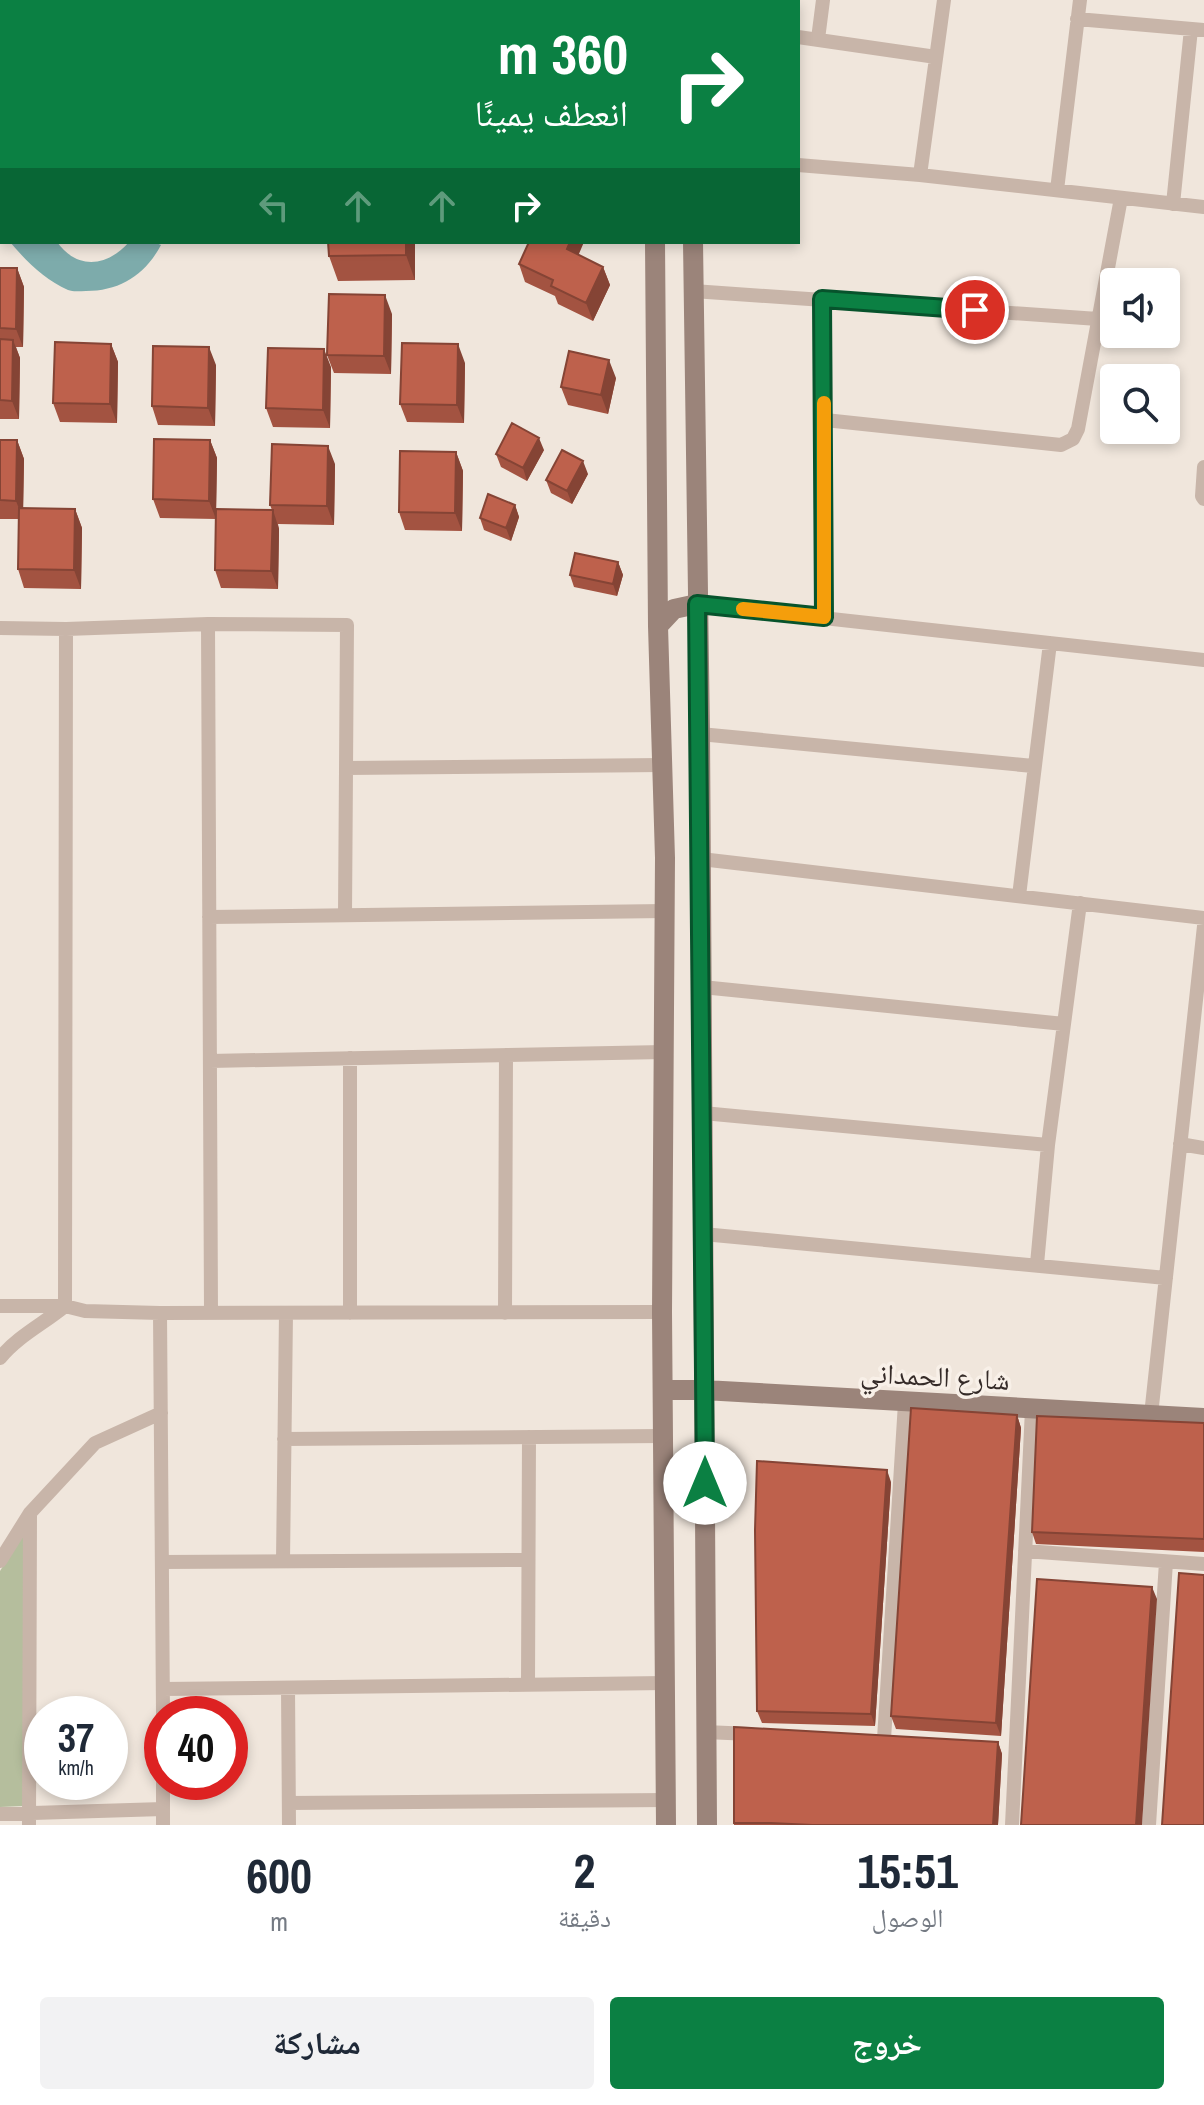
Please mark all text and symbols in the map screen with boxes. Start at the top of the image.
text: 360 m [498,16,628,91]
icon: right [656,32,760,136]
text: انعطف يمينًا [475,89,628,137]
icon: left [252,184,296,228]
icon: ahead [336,184,380,228]
icon: ahead [420,184,464,228]
icon: right [504,184,548,228]
map controls [1100,268,1180,444]
button: sound [1100,268,1180,348]
pin [941,276,1009,344]
icon: arrive [953,288,997,332]
button: search [1100,364,1180,444]
street label: شارع الحمداني [859,1353,1011,1403]
position arrow [663,1441,747,1525]
speed limit sign: 40 [144,1696,248,1800]
text: 37 [58,1711,94,1764]
text: km/h [58,1754,94,1781]
text: 2 [574,1838,595,1903]
text: 15:51 [857,1838,958,1903]
text: 600 [246,1843,312,1908]
text: دقيقة [558,1900,611,1935]
text: الوصول [871,1900,943,1935]
text: m [270,1904,288,1939]
button: مشاركة [40,1997,594,2089]
button: خروج [610,1997,1164,2089]

